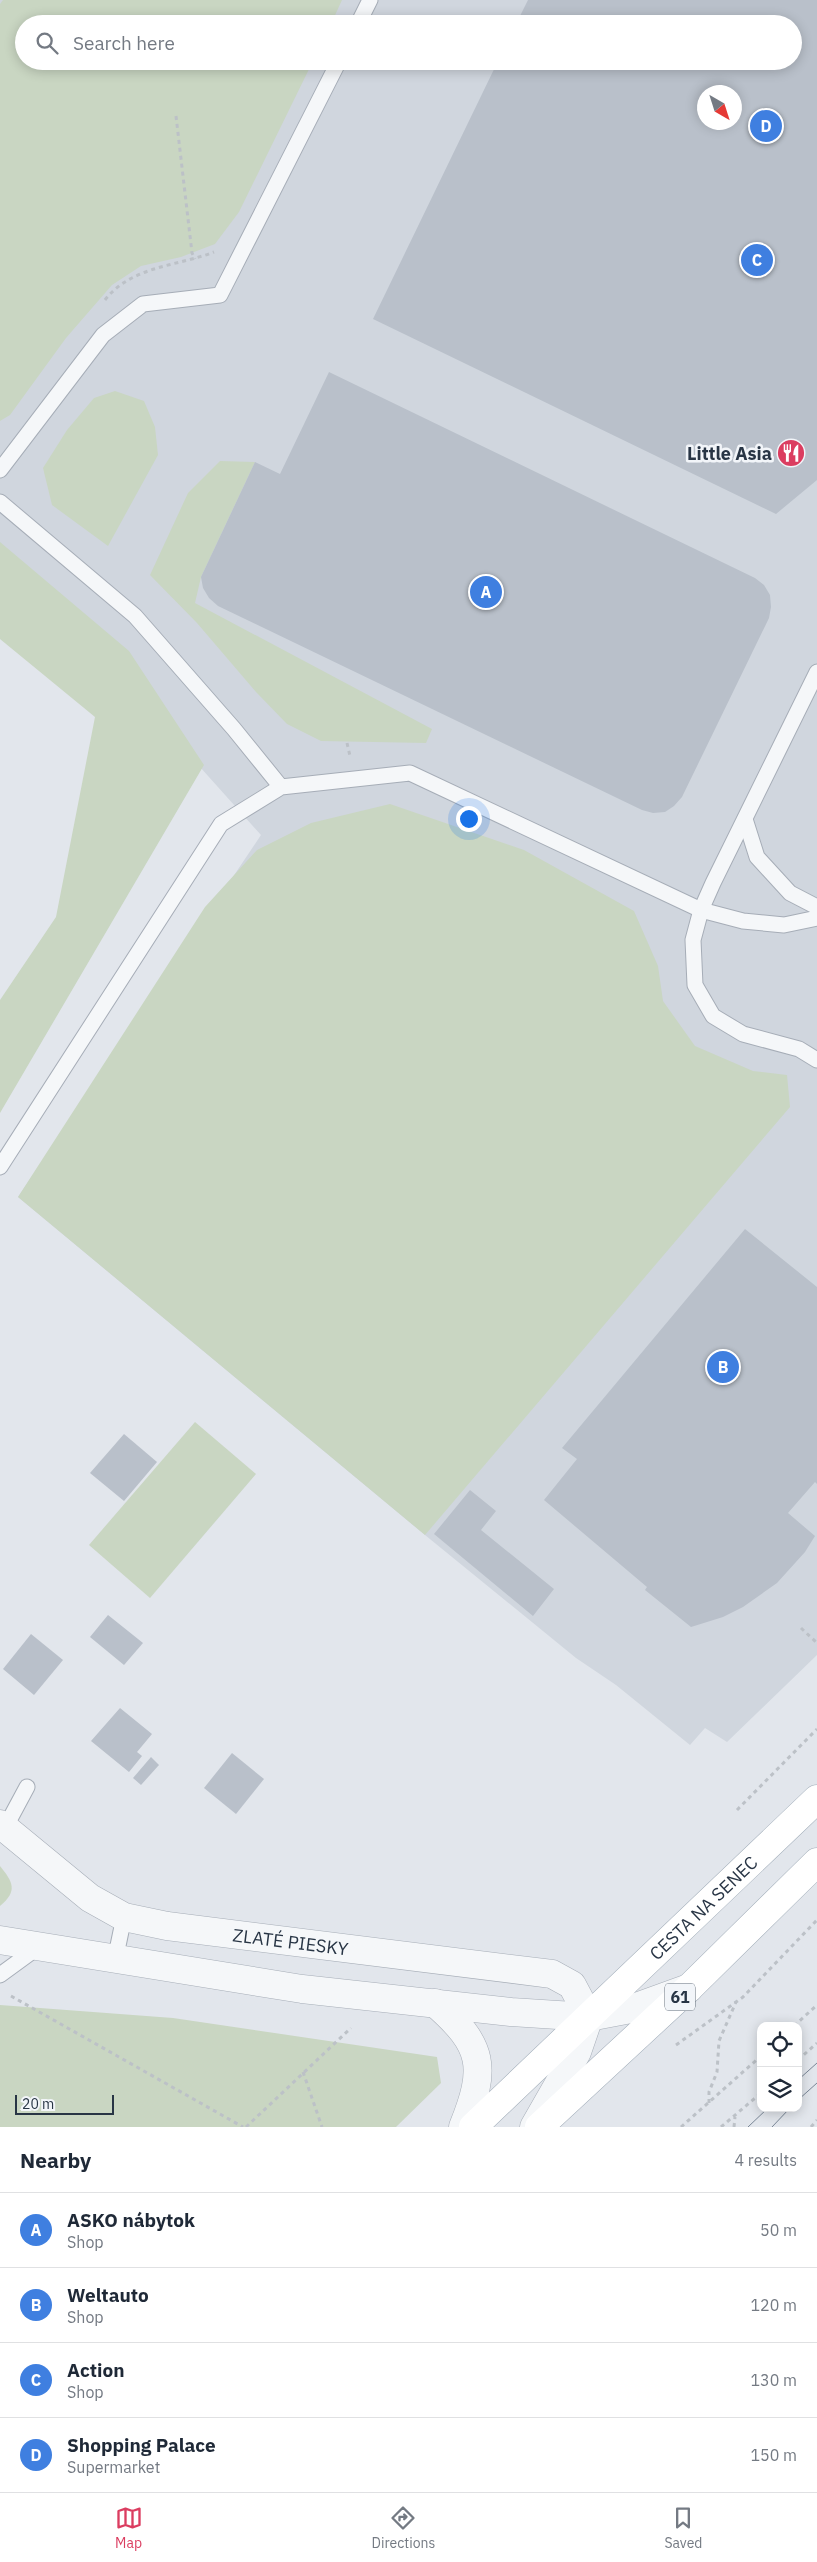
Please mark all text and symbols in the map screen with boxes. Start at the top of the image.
search box [15,15,802,70]
icon: search [33,29,61,57]
text: Search here [73,31,175,55]
north arrow [697,85,742,130]
pin: D [750,107,782,145]
pin: C [741,241,773,279]
restaurant icon: Little Asia [776,438,806,468]
place label: Little Asia [687,442,772,465]
pin: A [470,573,502,611]
your location [456,806,482,832]
pin: B [707,1348,739,1386]
street label: CESTA NA SENEC [644,1851,762,1964]
street label: ZLATÉ PIESKY [232,1923,350,1960]
road number: 61 [665,1984,695,2010]
map controls [757,2022,802,2112]
button: locate [757,2022,802,2067]
button: layers [757,2067,802,2112]
scale bar [15,2092,114,2115]
text: 20 m [22,2095,54,2113]
text: Nearby [20,2146,91,2174]
text: 4 results [734,2150,797,2170]
text: ASKO nábytok [67,2208,195,2232]
text: A [31,2220,41,2240]
text: 50 m [760,2220,797,2240]
text: Shop [67,2232,104,2252]
text: Weltauto [67,2283,149,2307]
text: B [31,2295,41,2315]
text: 120 m [750,2295,797,2315]
text: Shop [67,2307,104,2327]
text: Action [67,2358,125,2382]
text: C [31,2370,41,2390]
text: 130 m [750,2370,797,2390]
text: Shop [67,2382,104,2402]
text: Shopping Palace [67,2433,216,2457]
text: D [30,2445,42,2465]
text: 150 m [750,2445,797,2465]
text: Supermarket [67,2457,160,2477]
tab: Map [115,2504,143,2552]
tab: Directions [372,2504,435,2552]
tab: Saved [664,2504,702,2552]

